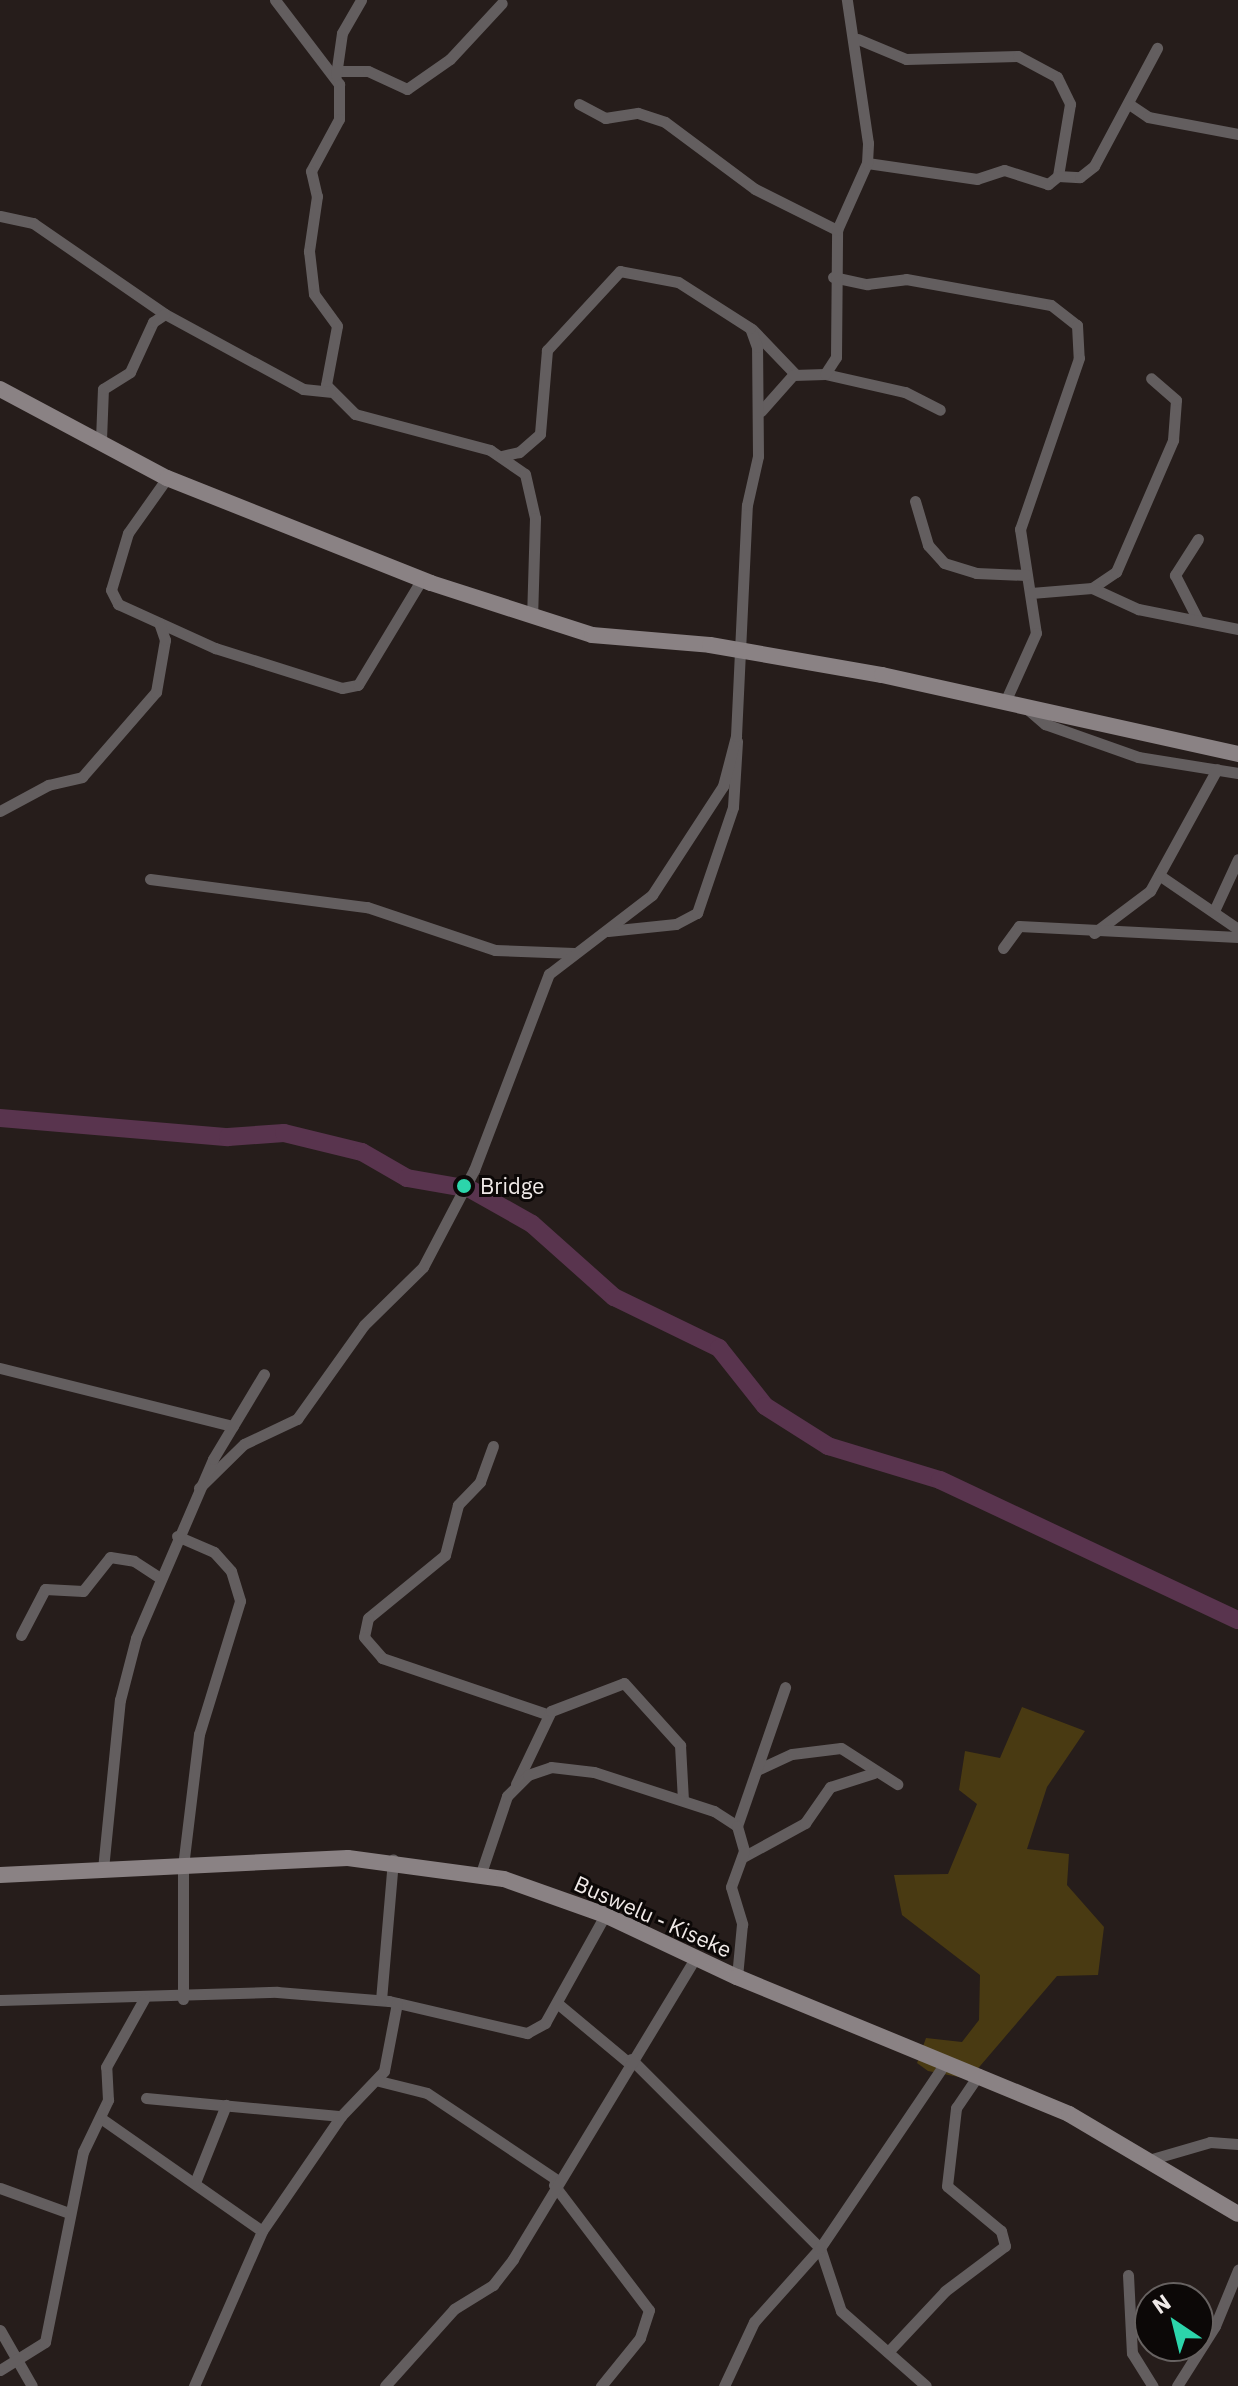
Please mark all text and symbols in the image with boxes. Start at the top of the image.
place label: Bridge [480,1173,544,1199]
marker: Bridge [455,1177,473,1195]
street label: Buswelu - Kiseke [570,1869,736,1963]
north arrow [1134,2282,1214,2362]
text: N [1146,2287,1176,2320]

